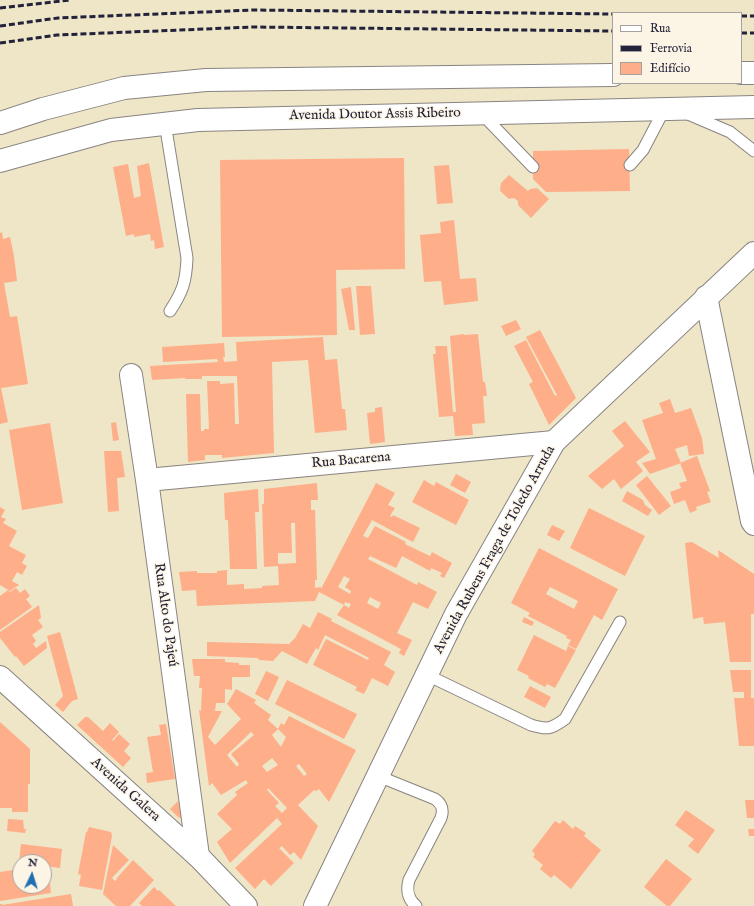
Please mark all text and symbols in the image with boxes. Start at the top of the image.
legend [612,12,742,84]
text: Rua [650,21,670,36]
text: Ferrovia [650,41,692,56]
text: Edifício [650,61,690,76]
street label: Avenida Doutor Assis Ribeiro [289,105,461,125]
street label: Avenida Rubens Fraga de Toledo Arruda [431,443,559,657]
street label: Rua Bacarena [311,449,391,473]
street label: Rua Alto do Pajeú [149,562,181,668]
street label: Avenida Galera [87,754,163,826]
north arrow [12,854,52,894]
text: N [28,856,38,870]

